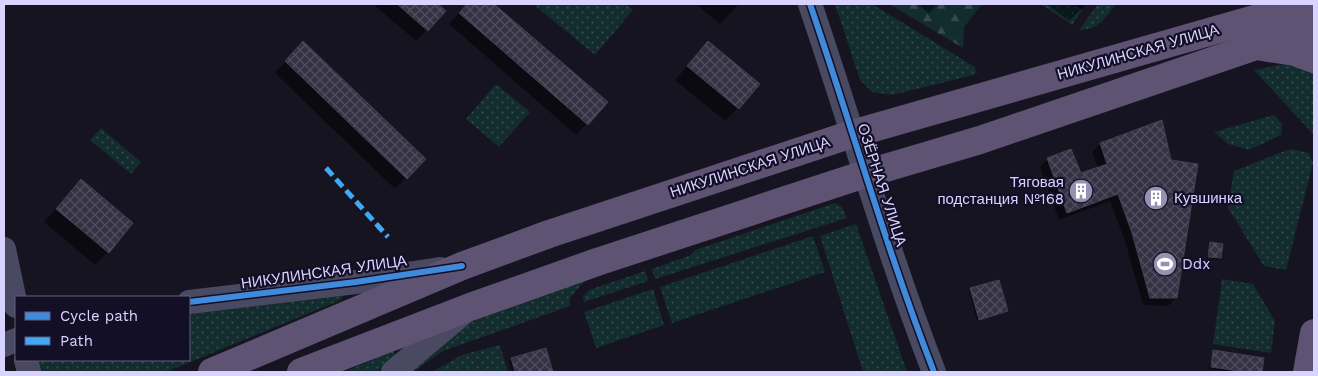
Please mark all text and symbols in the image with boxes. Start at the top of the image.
street label: НИКУЛИНСКАЯ УЛИЦА [1055,20,1221,84]
street label: ОЗЁРНАЯ УЛИЦА [854,121,910,249]
street label: НИКУЛИНСКАЯ УЛИЦА [668,133,832,201]
place label: Тяговая подстанция №168 [937,173,1064,208]
building icon: Тяговая подстанция №168 [1068,178,1094,204]
building icon: Кувшинка [1143,185,1169,211]
place label: Кувшинка [1174,189,1243,207]
street label: НИКУЛИНСКАЯ УЛИЦА [240,251,408,293]
sports icon: Ddx [1152,251,1178,277]
place label: Ddx [1182,255,1210,273]
legend [15,296,190,361]
text: Cycle path [60,307,138,325]
text: Path [60,332,93,350]

